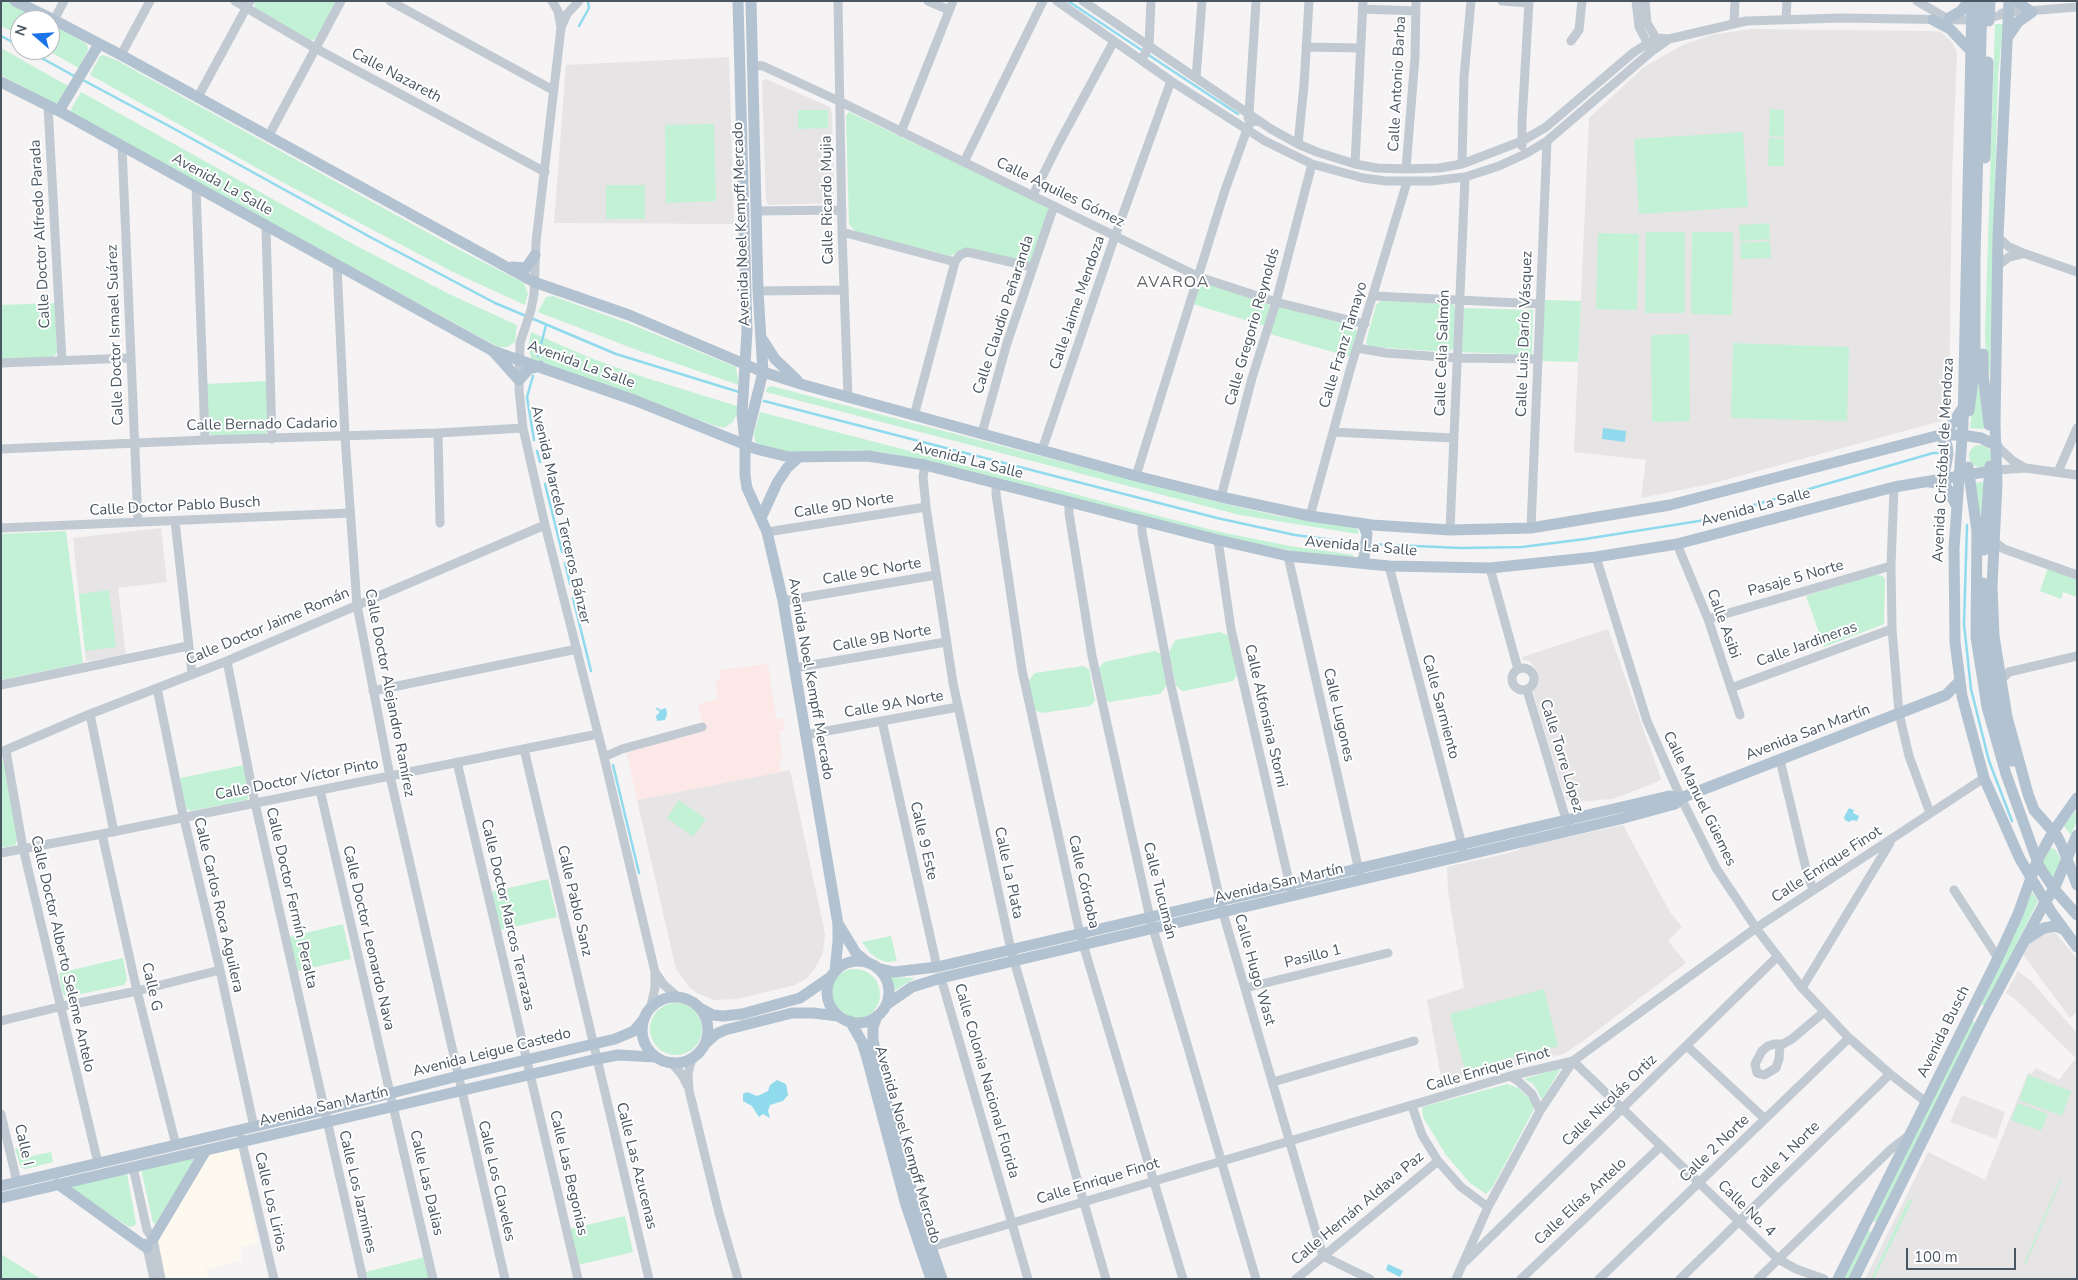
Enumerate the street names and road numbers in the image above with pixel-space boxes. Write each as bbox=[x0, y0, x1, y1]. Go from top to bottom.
street label: Calle Antonio Barba bbox=[1385, 16, 1411, 152]
street label: Calle Nazareth bbox=[348, 45, 444, 107]
street label: Avenida Noel Kempff Mercado bbox=[729, 121, 755, 327]
street label: Calle Ricardo Mujia bbox=[818, 135, 838, 265]
street label: Calle Doctor Alfredo Parada bbox=[27, 139, 55, 329]
street label: Avenida La Salle bbox=[168, 150, 276, 220]
street label: Calle Aquiles Gómez bbox=[993, 154, 1127, 232]
street label: Calle Claudio Peñaranda bbox=[970, 233, 1038, 397]
street label: Calle Jaime Mendoza bbox=[1047, 234, 1109, 372]
street label: Calle Doctor Ismael Suárez bbox=[104, 244, 128, 426]
street label: Calle Gregorio Reynolds bbox=[1222, 246, 1284, 408]
street label: Calle Luis Darío Vásquez bbox=[1513, 251, 1537, 417]
street label: Calle Franz Tamayo bbox=[1316, 279, 1372, 411]
street label: Calle Celia Salmón bbox=[1432, 289, 1454, 417]
street label: Avenida La Salle bbox=[525, 337, 637, 393]
street label: Avenida Cristóbal de Mendoza bbox=[1930, 357, 1958, 563]
street label: Avenida Marcelo Terceros Bánzer bbox=[526, 404, 594, 626]
street label: Calle Bernado Cadario bbox=[186, 415, 338, 435]
street label: Avenida La Salle bbox=[911, 439, 1025, 483]
street label: Avenida La Salle bbox=[1699, 485, 1813, 531]
street label: Calle 9D Norte bbox=[793, 489, 895, 523]
street label: Calle Doctor Pablo Busch bbox=[89, 494, 261, 520]
street label: Avenida La Salle bbox=[1304, 533, 1418, 561]
street label: Calle 9C Norte bbox=[821, 554, 923, 590]
street label: Pasaje 5 Norte bbox=[1746, 557, 1846, 601]
street label: Avenida Noel Kempff Mercado bbox=[783, 577, 837, 781]
street label: Calle Doctor Jaime Román bbox=[183, 584, 353, 670]
street label: Calle Doctor Alejandro Ramírez bbox=[360, 587, 418, 799]
street label: Calle Asibi bbox=[1702, 587, 1744, 661]
street label: Calle Jardineras bbox=[1754, 618, 1860, 672]
street label: Calle 9B Norte bbox=[831, 621, 933, 657]
street label: Calle Alfonsina Storni bbox=[1240, 643, 1290, 789]
street label: Calle Sarmiento bbox=[1417, 653, 1463, 761]
street label: Calle Lugones bbox=[1318, 666, 1358, 764]
street label: Calle 9A Norte bbox=[843, 687, 945, 723]
street label: Calle Torre López bbox=[1535, 697, 1587, 815]
street label: Avenida San Martín bbox=[1743, 701, 1873, 765]
street label: Calle Manuel Güemes bbox=[1659, 729, 1739, 869]
street label: Calle Doctor Víctor Pinto bbox=[214, 755, 380, 805]
street label: Calle 9 Este bbox=[905, 800, 941, 882]
street label: Calle Doctor Fermín Peralta bbox=[261, 806, 321, 990]
street label: Calle Carlos Roca Aguilera bbox=[189, 816, 247, 994]
street label: Calle Doctor Marcos Terrazas bbox=[476, 817, 538, 1013]
street label: Calle Enrique Finot bbox=[1769, 823, 1885, 907]
street label: Calle La Plata bbox=[989, 825, 1027, 921]
street label: Calle Córdoba bbox=[1064, 833, 1102, 931]
street label: Calle Doctor Alberto Seleme Antelo bbox=[26, 834, 98, 1074]
street label: Calle Tucumán bbox=[1138, 841, 1180, 941]
street label: Calle Doctor Leonardo Nava bbox=[338, 844, 398, 1032]
street label: Calle Pablo Sanz bbox=[552, 844, 596, 958]
street label: Avenida San Martín bbox=[1213, 860, 1345, 908]
street label: Calle Hugo Wast bbox=[1229, 912, 1279, 1028]
street label: Pasillo 1 bbox=[1283, 941, 1343, 973]
street label: Calle G bbox=[137, 961, 165, 1013]
street label: Calle Colonia Nacional Florida bbox=[950, 981, 1022, 1181]
street label: Avenida Busch bbox=[1914, 983, 1974, 1081]
street label: Avenida Leigue Castedo bbox=[411, 1025, 573, 1081]
street label: Avenida Noel Kempff Mercado bbox=[870, 1044, 944, 1246]
street label: Calle Enrique Finot bbox=[1424, 1044, 1552, 1096]
street label: Calle Nicolás Ortiz bbox=[1559, 1051, 1661, 1151]
street label: Avenida San Martín bbox=[258, 1083, 390, 1131]
street label: Calle Las Azucenas bbox=[611, 1101, 661, 1231]
street label: Calle Las Begonias bbox=[545, 1109, 591, 1237]
street label: Calle 2 Norte bbox=[1677, 1111, 1753, 1187]
street label: Calle 1 Norte bbox=[1748, 1118, 1824, 1194]
street label: Calle Los Claveles bbox=[473, 1119, 519, 1243]
street label: Calle I bbox=[9, 1122, 37, 1168]
street label: Calle Las Dalias bbox=[405, 1128, 447, 1238]
street label: Calle Los Jazmines bbox=[334, 1129, 380, 1255]
street label: Calle Hernán Aldava Paz bbox=[1288, 1148, 1428, 1270]
street label: Calle Los Lirios bbox=[250, 1150, 290, 1254]
street label: Calle Enrique Finot bbox=[1035, 1155, 1161, 1209]
street label: Calle Elías Antelo bbox=[1531, 1155, 1631, 1249]
street label: Calle No. 4 bbox=[1713, 1177, 1779, 1241]

